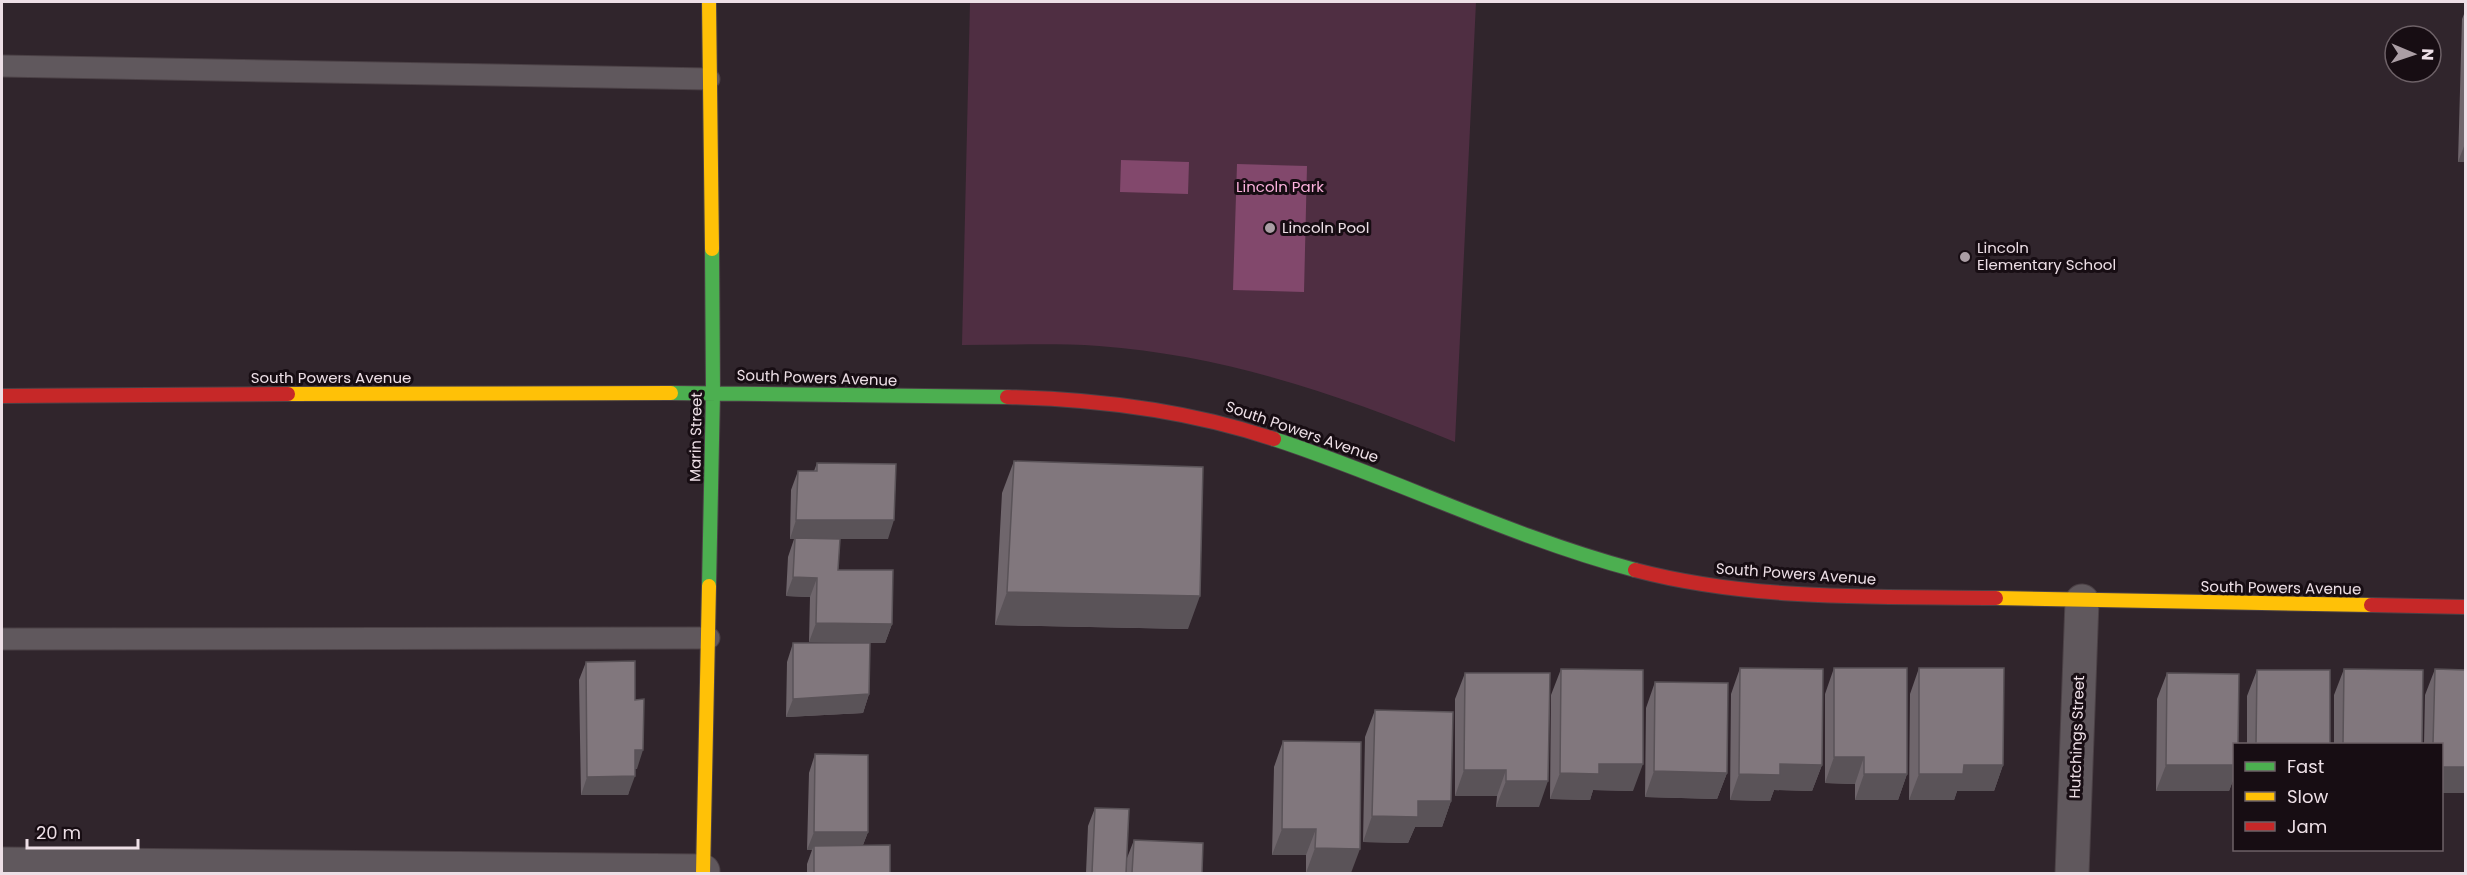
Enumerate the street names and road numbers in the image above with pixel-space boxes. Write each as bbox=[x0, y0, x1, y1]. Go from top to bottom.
street label: South Powers Avenue bbox=[736, 364, 898, 391]
street label: South Powers Avenue bbox=[251, 367, 411, 388]
street label: Marin Street bbox=[684, 392, 707, 482]
street label: South Powers Avenue bbox=[1223, 395, 1382, 468]
street label: South Powers Avenue bbox=[1715, 557, 1877, 590]
street label: South Powers Avenue bbox=[2200, 576, 2362, 599]
street label: Hutchings Street bbox=[2064, 675, 2089, 799]

